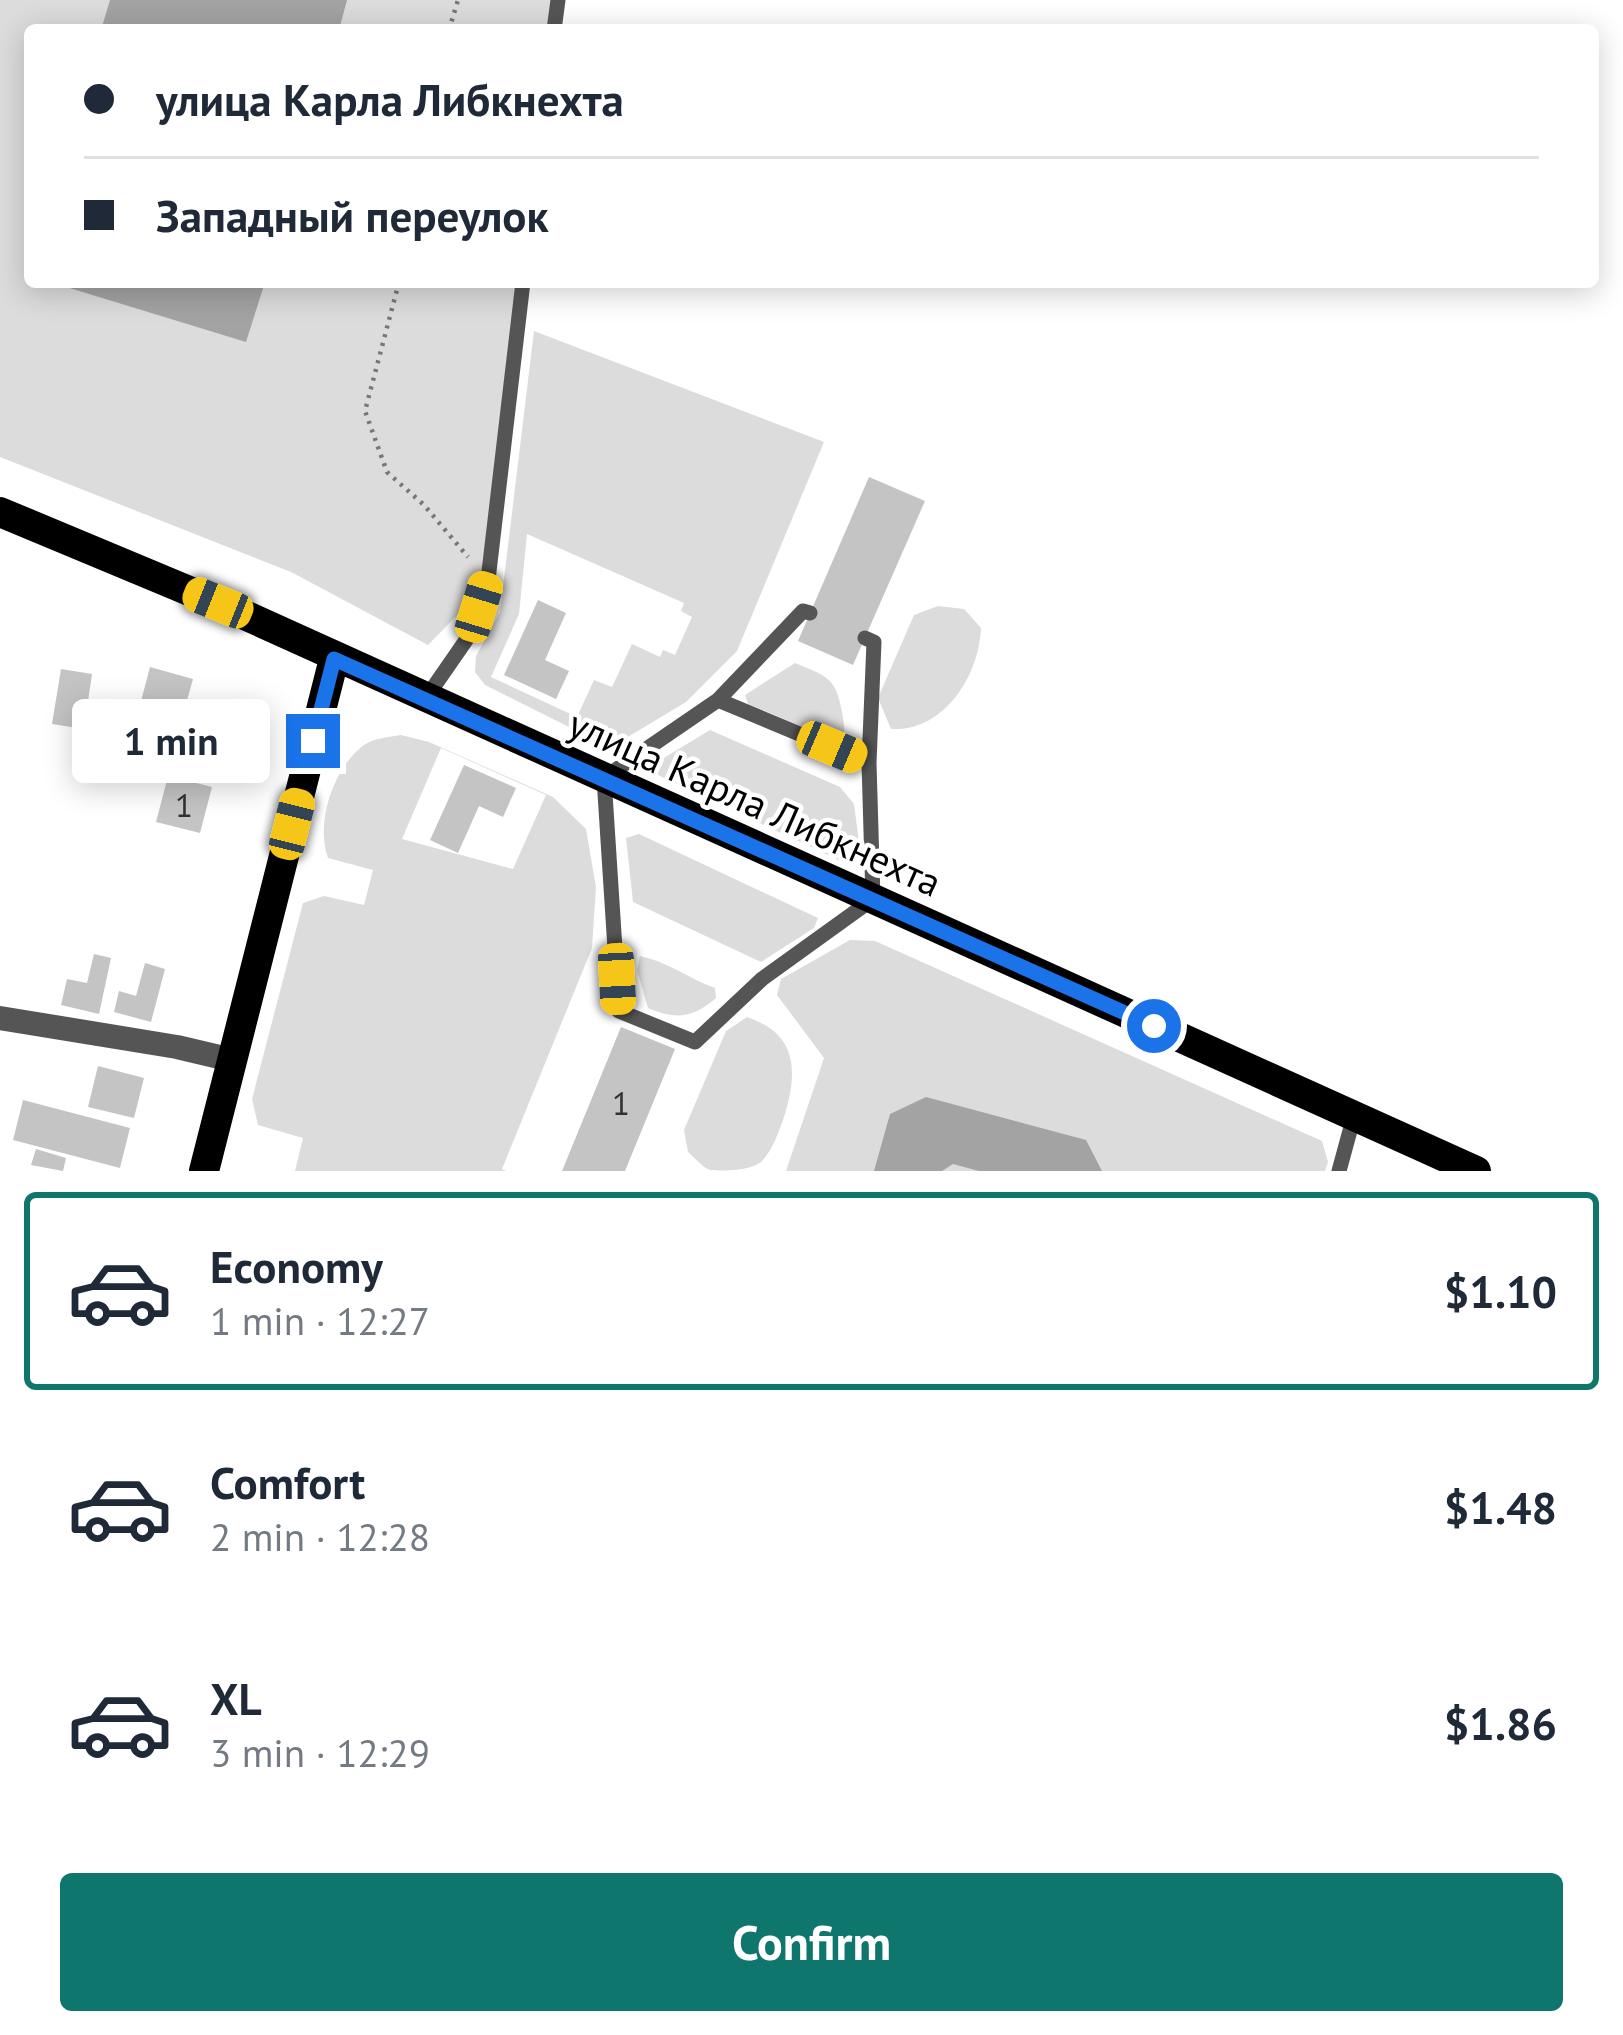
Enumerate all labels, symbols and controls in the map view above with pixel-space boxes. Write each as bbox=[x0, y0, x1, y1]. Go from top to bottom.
text: улица Карла Либкнехта bbox=[156, 70, 624, 128]
text: Западный переулок bbox=[156, 186, 549, 244]
car bbox=[451, 567, 507, 647]
car bbox=[178, 573, 258, 633]
street label: улица Карла Либкнехта bbox=[561, 697, 950, 908]
callout: 1 min bbox=[73, 699, 271, 783]
route end bbox=[286, 714, 340, 768]
text: 1 min bbox=[123, 715, 219, 766]
car bbox=[792, 716, 872, 778]
house number: 1 bbox=[175, 783, 193, 826]
car bbox=[266, 785, 318, 863]
car bbox=[597, 942, 637, 1016]
route start bbox=[1127, 999, 1181, 1053]
house number: 1 bbox=[612, 1081, 630, 1124]
icon: car bbox=[66, 1237, 174, 1345]
text: Economy bbox=[210, 1237, 383, 1295]
text: $1.10 bbox=[1444, 1262, 1557, 1320]
text: 1 min · 12:27 bbox=[210, 1295, 430, 1346]
icon: car bbox=[66, 1453, 174, 1561]
text: Comfort bbox=[210, 1453, 365, 1511]
text: $1.48 bbox=[1444, 1478, 1557, 1536]
text: 2 min · 12:28 bbox=[210, 1511, 430, 1562]
icon: car bbox=[66, 1669, 174, 1777]
text: XL bbox=[210, 1669, 262, 1727]
text: $1.86 bbox=[1444, 1694, 1557, 1752]
text: 3 min · 12:29 bbox=[210, 1727, 430, 1778]
button: Confirm bbox=[60, 1873, 1563, 2011]

